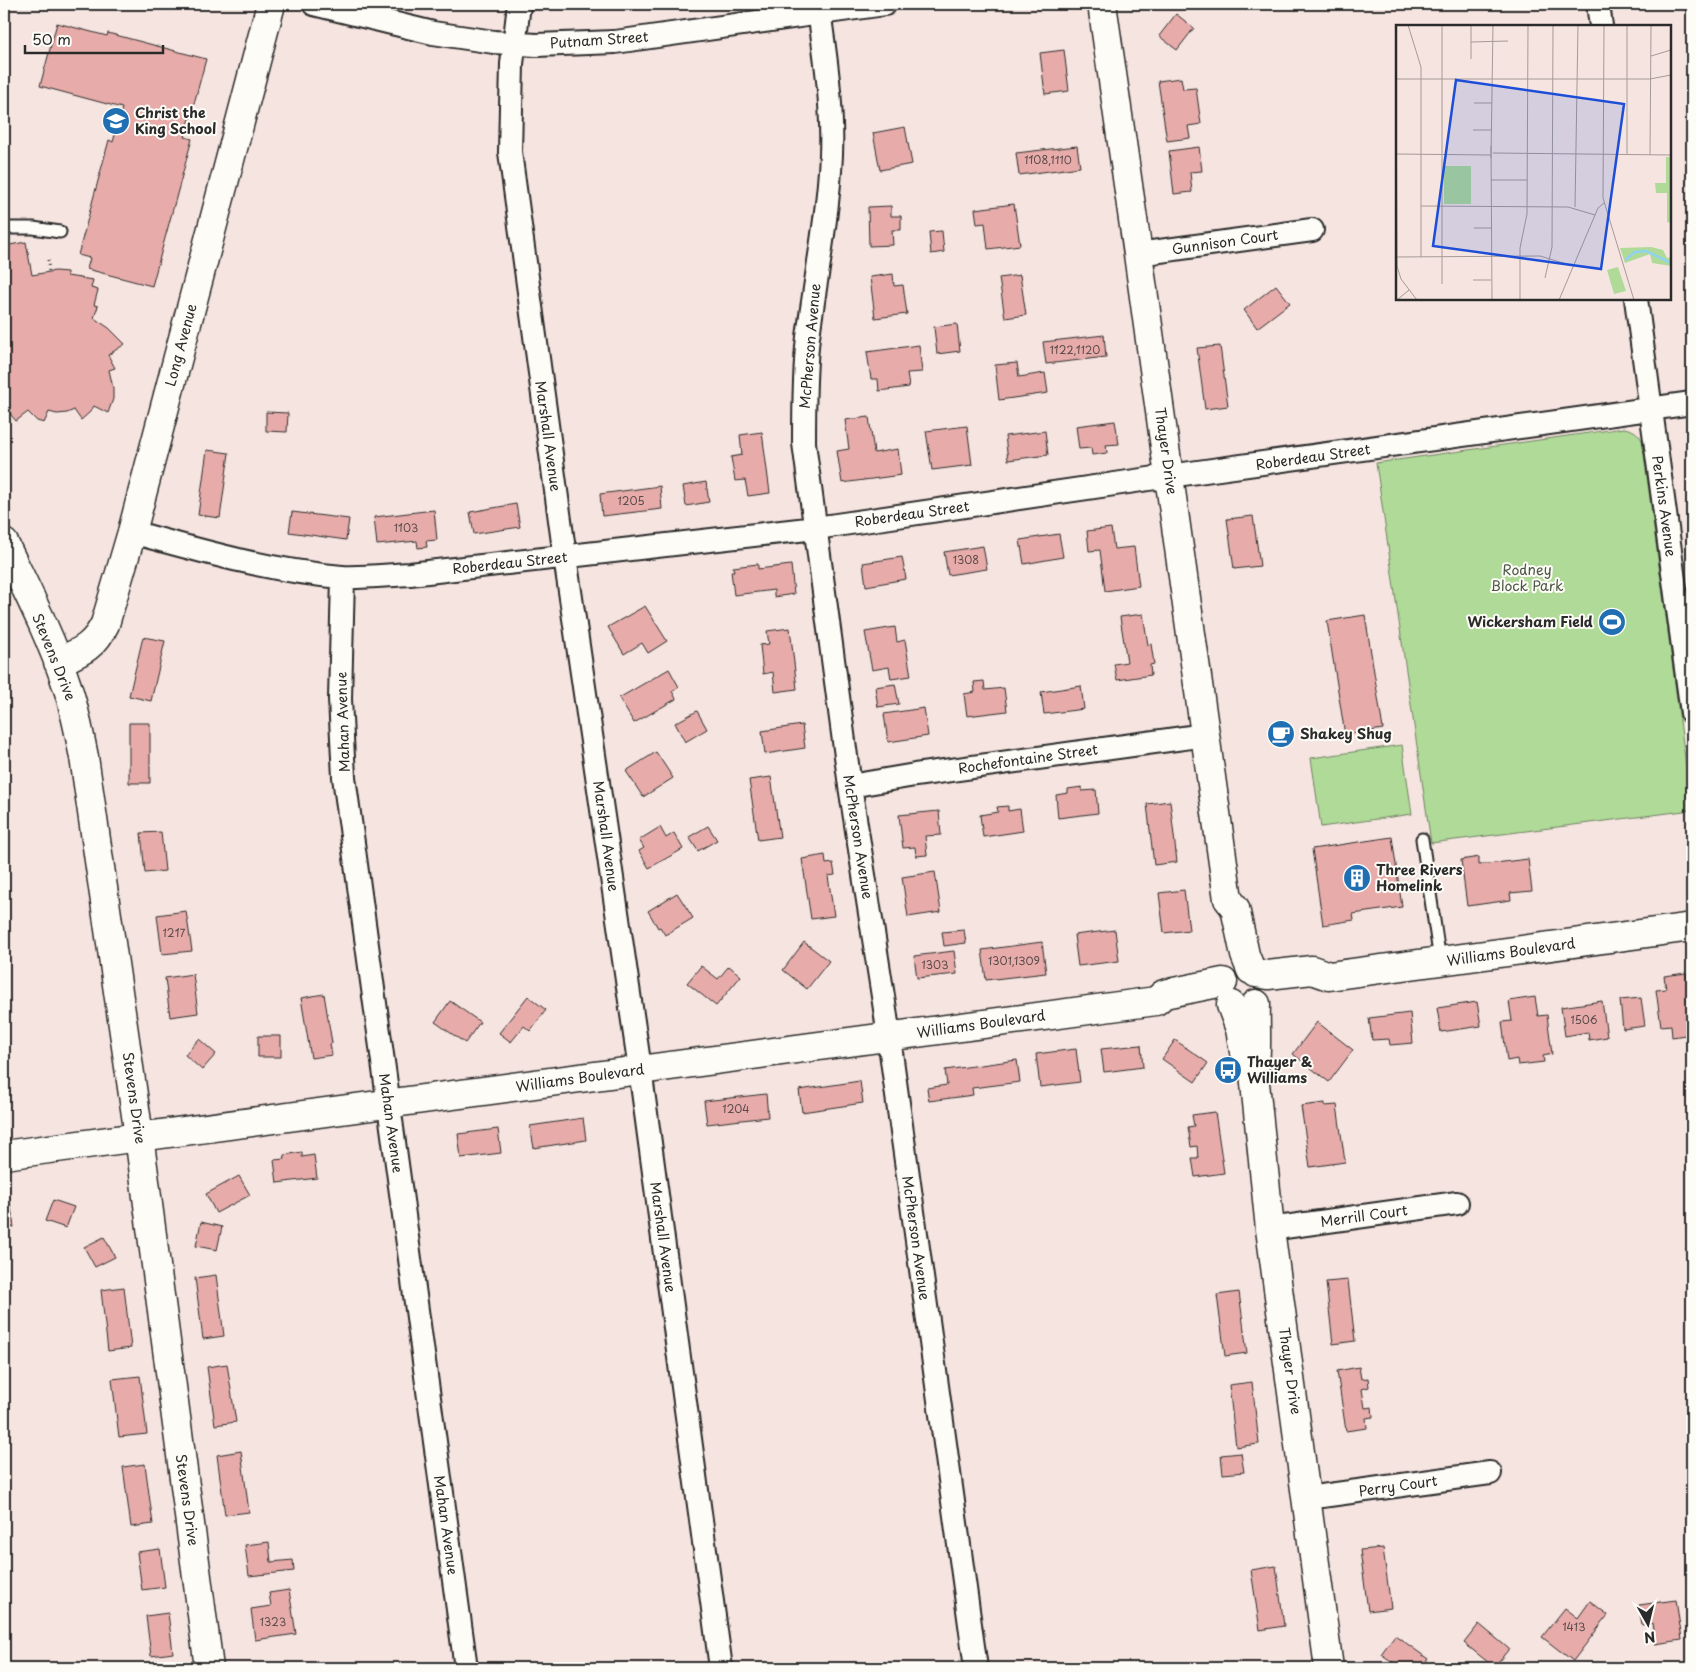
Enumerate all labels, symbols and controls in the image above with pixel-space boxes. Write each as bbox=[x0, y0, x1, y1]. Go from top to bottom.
scale bar bbox=[25, 22, 162, 54]
inset map bbox=[1396, 25, 1671, 300]
street label: Putnam Street bbox=[549, 26, 649, 53]
text: 50 m bbox=[32, 27, 71, 50]
place label: Christ the King School bbox=[135, 102, 216, 139]
school or university icon: Christ the King School bbox=[101, 106, 131, 136]
house number: 1108,1110 bbox=[1024, 151, 1072, 168]
street label: Gunnison Court bbox=[1170, 224, 1280, 259]
street label: McPherson Avenue bbox=[794, 282, 825, 409]
street label: Long Avenue bbox=[159, 301, 202, 389]
house number: 1122,1120 bbox=[1050, 341, 1100, 358]
street label: Marshall Avenue bbox=[530, 379, 567, 493]
street label: Thayer Drive bbox=[1150, 406, 1183, 496]
street label: Roberdeau Street bbox=[1254, 438, 1372, 475]
street label: Perkins Avenue bbox=[1647, 454, 1682, 558]
house number: 1205 bbox=[618, 492, 644, 509]
street label: Roberdeau Street bbox=[853, 495, 971, 532]
house number: 1103 bbox=[394, 519, 418, 536]
street label: Roberdeau Street bbox=[451, 546, 569, 579]
house number: 1308 bbox=[953, 551, 979, 568]
park label: Rodney Block Park bbox=[1491, 559, 1564, 596]
sports icon: Wickersham Field bbox=[1597, 607, 1627, 637]
street label: Stevens Drive bbox=[27, 610, 81, 703]
place label: Wickersham Field bbox=[1468, 611, 1593, 632]
street label: Mahan Avenue bbox=[330, 671, 355, 773]
cafe icon: Shakey Shug bbox=[1266, 719, 1296, 749]
place label: Shakey Shug bbox=[1300, 723, 1392, 744]
street label: Rochefontaine Street bbox=[957, 738, 1099, 779]
street label: McPherson Avenue bbox=[838, 773, 879, 901]
street label: Marshall Avenue bbox=[588, 779, 625, 893]
place label: Three Rivers Homelink bbox=[1376, 859, 1463, 896]
building icon: Three Rivers Homelink bbox=[1342, 863, 1372, 893]
house number: 1217 bbox=[163, 924, 186, 941]
street label: Williams Boulevard bbox=[1445, 932, 1577, 971]
house number: 1301,1309 bbox=[988, 952, 1040, 969]
house number: 1303 bbox=[922, 956, 948, 973]
street label: Williams Boulevard bbox=[915, 1004, 1047, 1043]
house number: 1506 bbox=[1571, 1011, 1598, 1028]
street label: Stevens Drive bbox=[118, 1051, 151, 1145]
place label: Thayer & Williams bbox=[1247, 1051, 1313, 1088]
bus stop icon: Thayer & Williams bbox=[1213, 1055, 1243, 1085]
street label: Williams Boulevard bbox=[514, 1058, 646, 1097]
street label: Mahan Avenue bbox=[374, 1072, 409, 1174]
house number: 1204 bbox=[722, 1100, 750, 1117]
street label: McPherson Avenue bbox=[897, 1174, 936, 1302]
street label: Marshall Avenue bbox=[645, 1180, 682, 1294]
street label: Merrill Court bbox=[1319, 1199, 1409, 1232]
street label: Thayer Drive bbox=[1274, 1326, 1307, 1416]
street label: Stevens Drive bbox=[171, 1453, 204, 1547]
street label: Perry Court bbox=[1357, 1470, 1439, 1501]
street label: Mahan Avenue bbox=[429, 1474, 464, 1576]
north arrow bbox=[1624, 1600, 1674, 1650]
house number: 1323 bbox=[260, 1613, 286, 1630]
house number: 1413 bbox=[1562, 1618, 1586, 1635]
text: N bbox=[1643, 1626, 1657, 1649]

